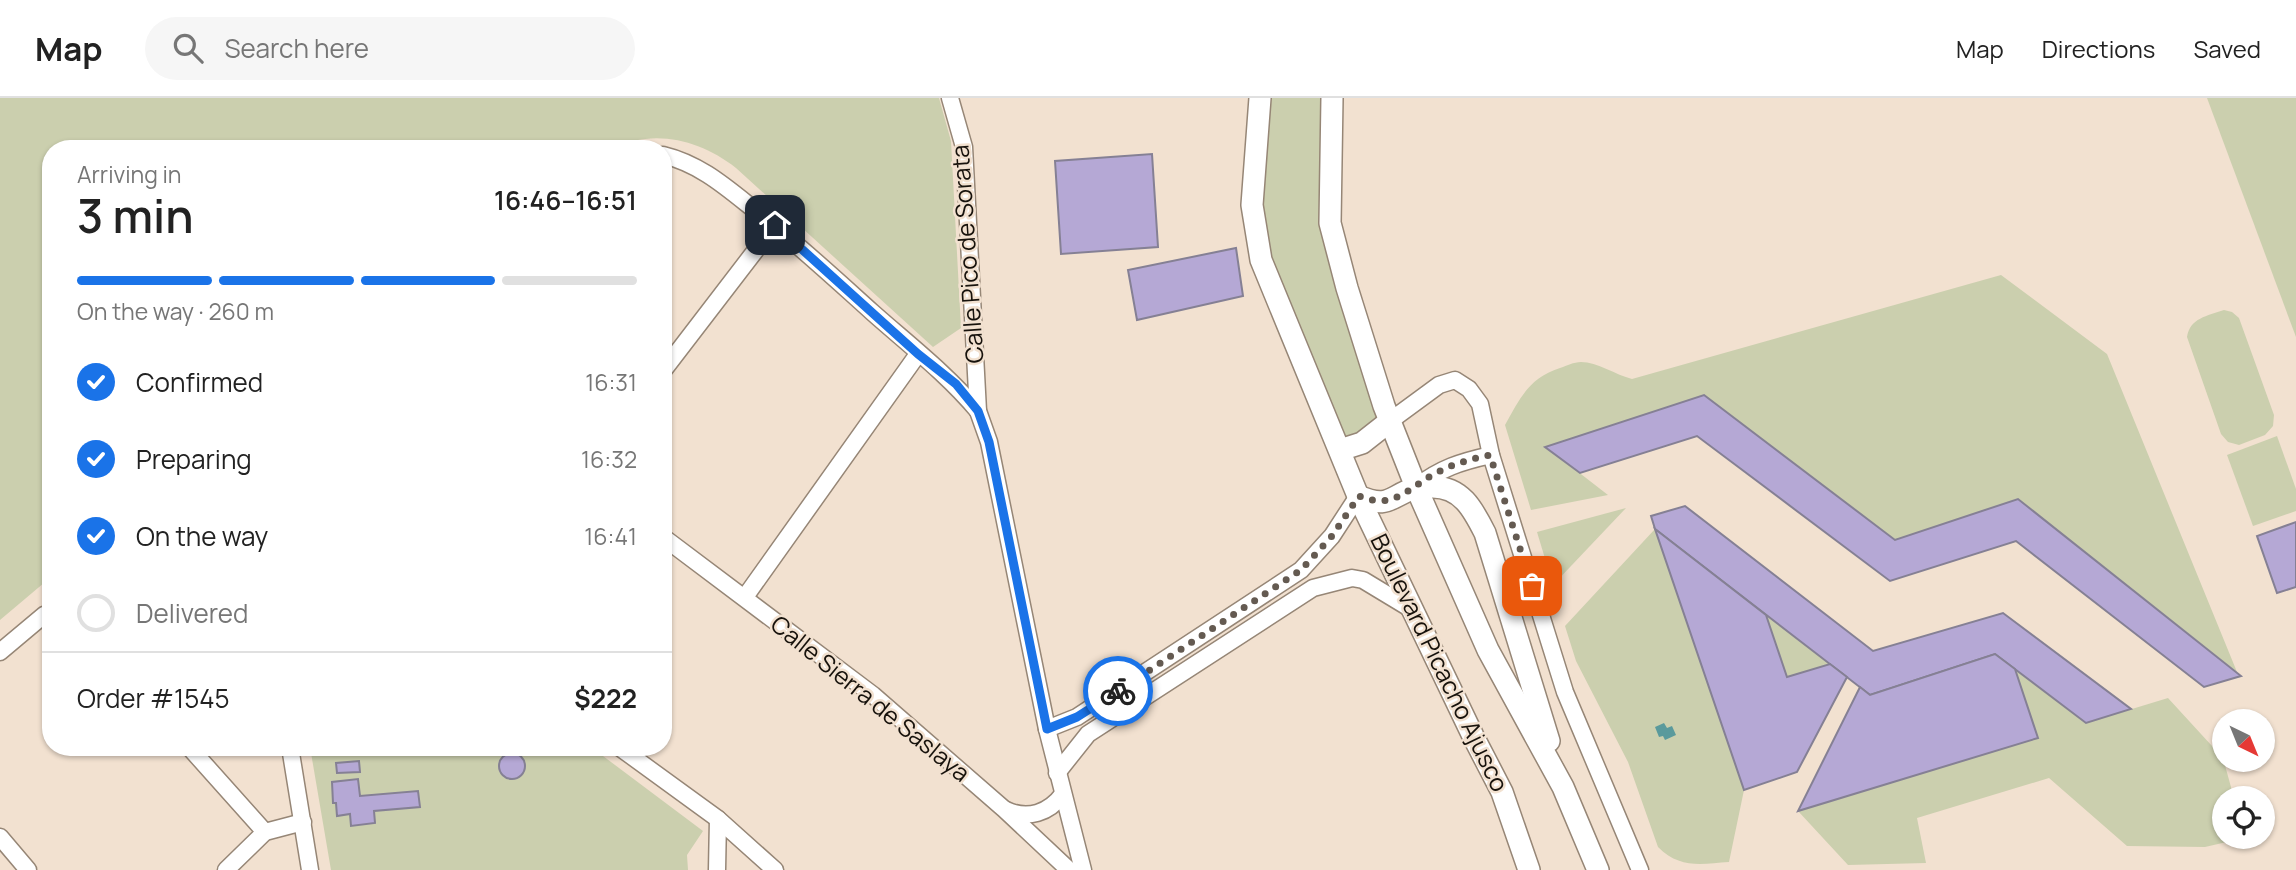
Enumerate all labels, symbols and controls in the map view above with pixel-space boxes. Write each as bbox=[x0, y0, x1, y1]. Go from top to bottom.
search box bbox=[145, 17, 635, 80]
text: Map bbox=[35, 26, 103, 71]
icon: search bbox=[169, 29, 207, 67]
text: Search here bbox=[225, 30, 369, 66]
text: Map bbox=[1956, 32, 2004, 65]
text: Directions bbox=[2042, 32, 2155, 65]
text: Saved bbox=[2193, 32, 2261, 65]
street label: Calle Pico de Sorata bbox=[942, 144, 991, 365]
text: Arriving in bbox=[77, 158, 182, 190]
text: 16:46–16:51 bbox=[494, 182, 637, 218]
text: 3 min bbox=[77, 184, 194, 247]
pin bbox=[745, 195, 805, 255]
icon: home bbox=[756, 206, 794, 244]
text: On the way · 260 m bbox=[77, 295, 274, 327]
icon: check bbox=[77, 363, 115, 401]
text: Confirmed bbox=[136, 364, 263, 400]
text: 16:31 bbox=[585, 366, 637, 398]
icon: check bbox=[77, 440, 115, 478]
text: Preparing bbox=[136, 441, 252, 477]
text: 16:32 bbox=[581, 443, 637, 475]
icon: check bbox=[77, 517, 115, 555]
text: On the way bbox=[136, 518, 268, 554]
text: 16:41 bbox=[584, 520, 637, 552]
street label: Boulevard Picacho Ajusco bbox=[1364, 528, 1517, 797]
pin bbox=[1502, 556, 1562, 616]
icon: bag bbox=[1513, 567, 1551, 605]
text: Delivered bbox=[136, 595, 248, 631]
street label: Calle Sierra de Saslaya bbox=[764, 607, 977, 789]
courier bbox=[1083, 656, 1153, 726]
icon: bike bbox=[1099, 672, 1137, 710]
text: Order #1545 bbox=[77, 680, 230, 716]
text: $222 bbox=[574, 680, 637, 716]
north arrow bbox=[2212, 709, 2275, 772]
map controls bbox=[2212, 709, 2275, 849]
button: locate bbox=[2212, 786, 2275, 849]

